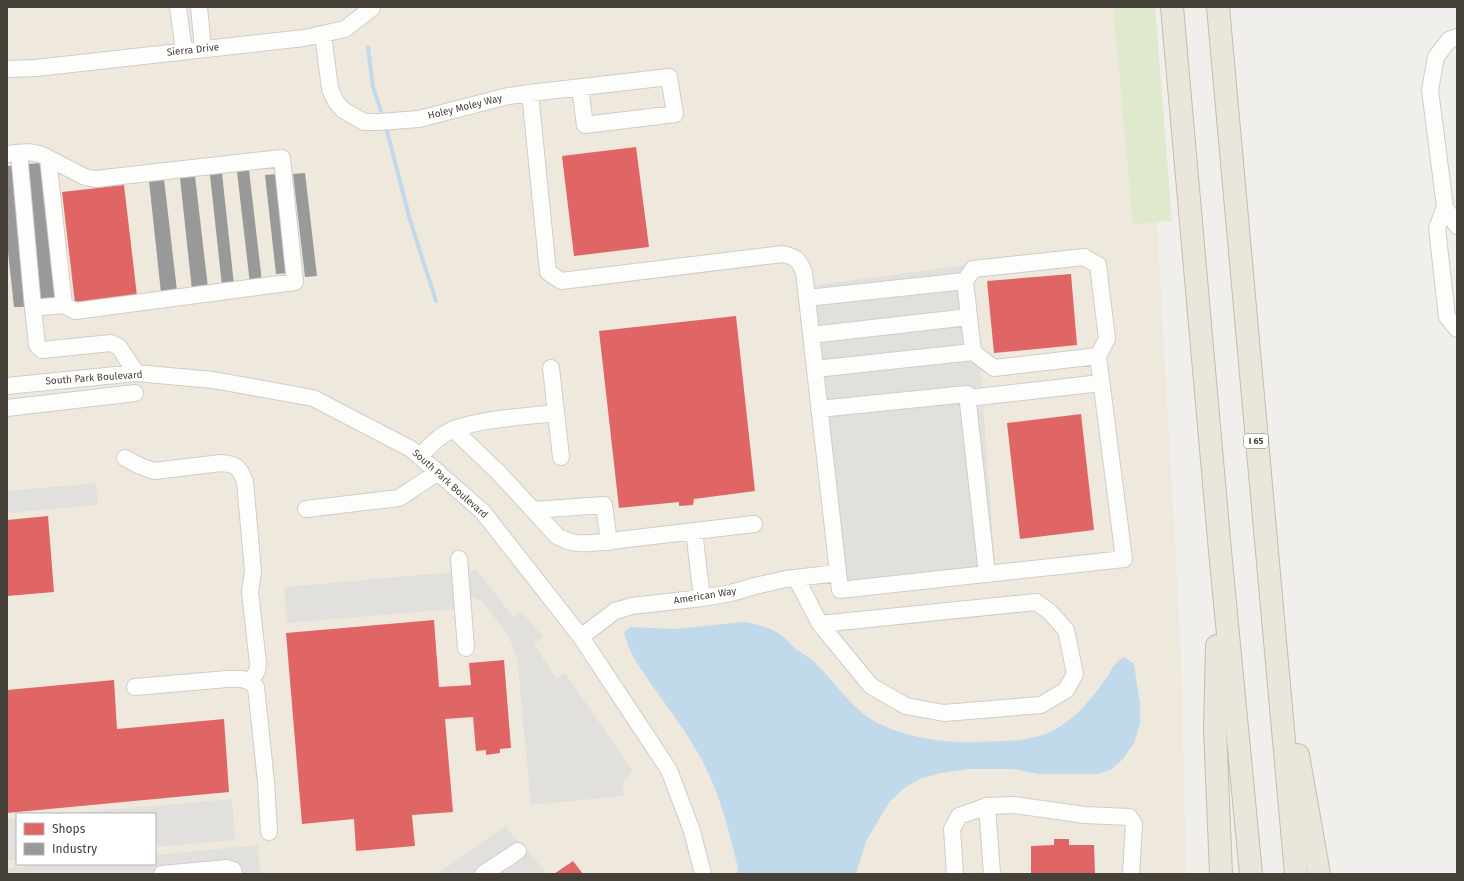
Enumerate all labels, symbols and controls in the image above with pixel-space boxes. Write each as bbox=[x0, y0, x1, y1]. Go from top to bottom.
street label: Sierra Drive bbox=[166, 41, 220, 59]
street label: Holey Moley Way bbox=[427, 92, 503, 122]
street label: South Park Boulevard bbox=[45, 369, 143, 387]
road number: I 65 bbox=[1244, 434, 1268, 448]
street label: South Park Boulevard bbox=[410, 447, 490, 521]
street label: American Way bbox=[673, 585, 737, 607]
legend bbox=[16, 813, 156, 865]
text: Shops bbox=[52, 822, 86, 836]
text: Industry bbox=[52, 842, 97, 856]

